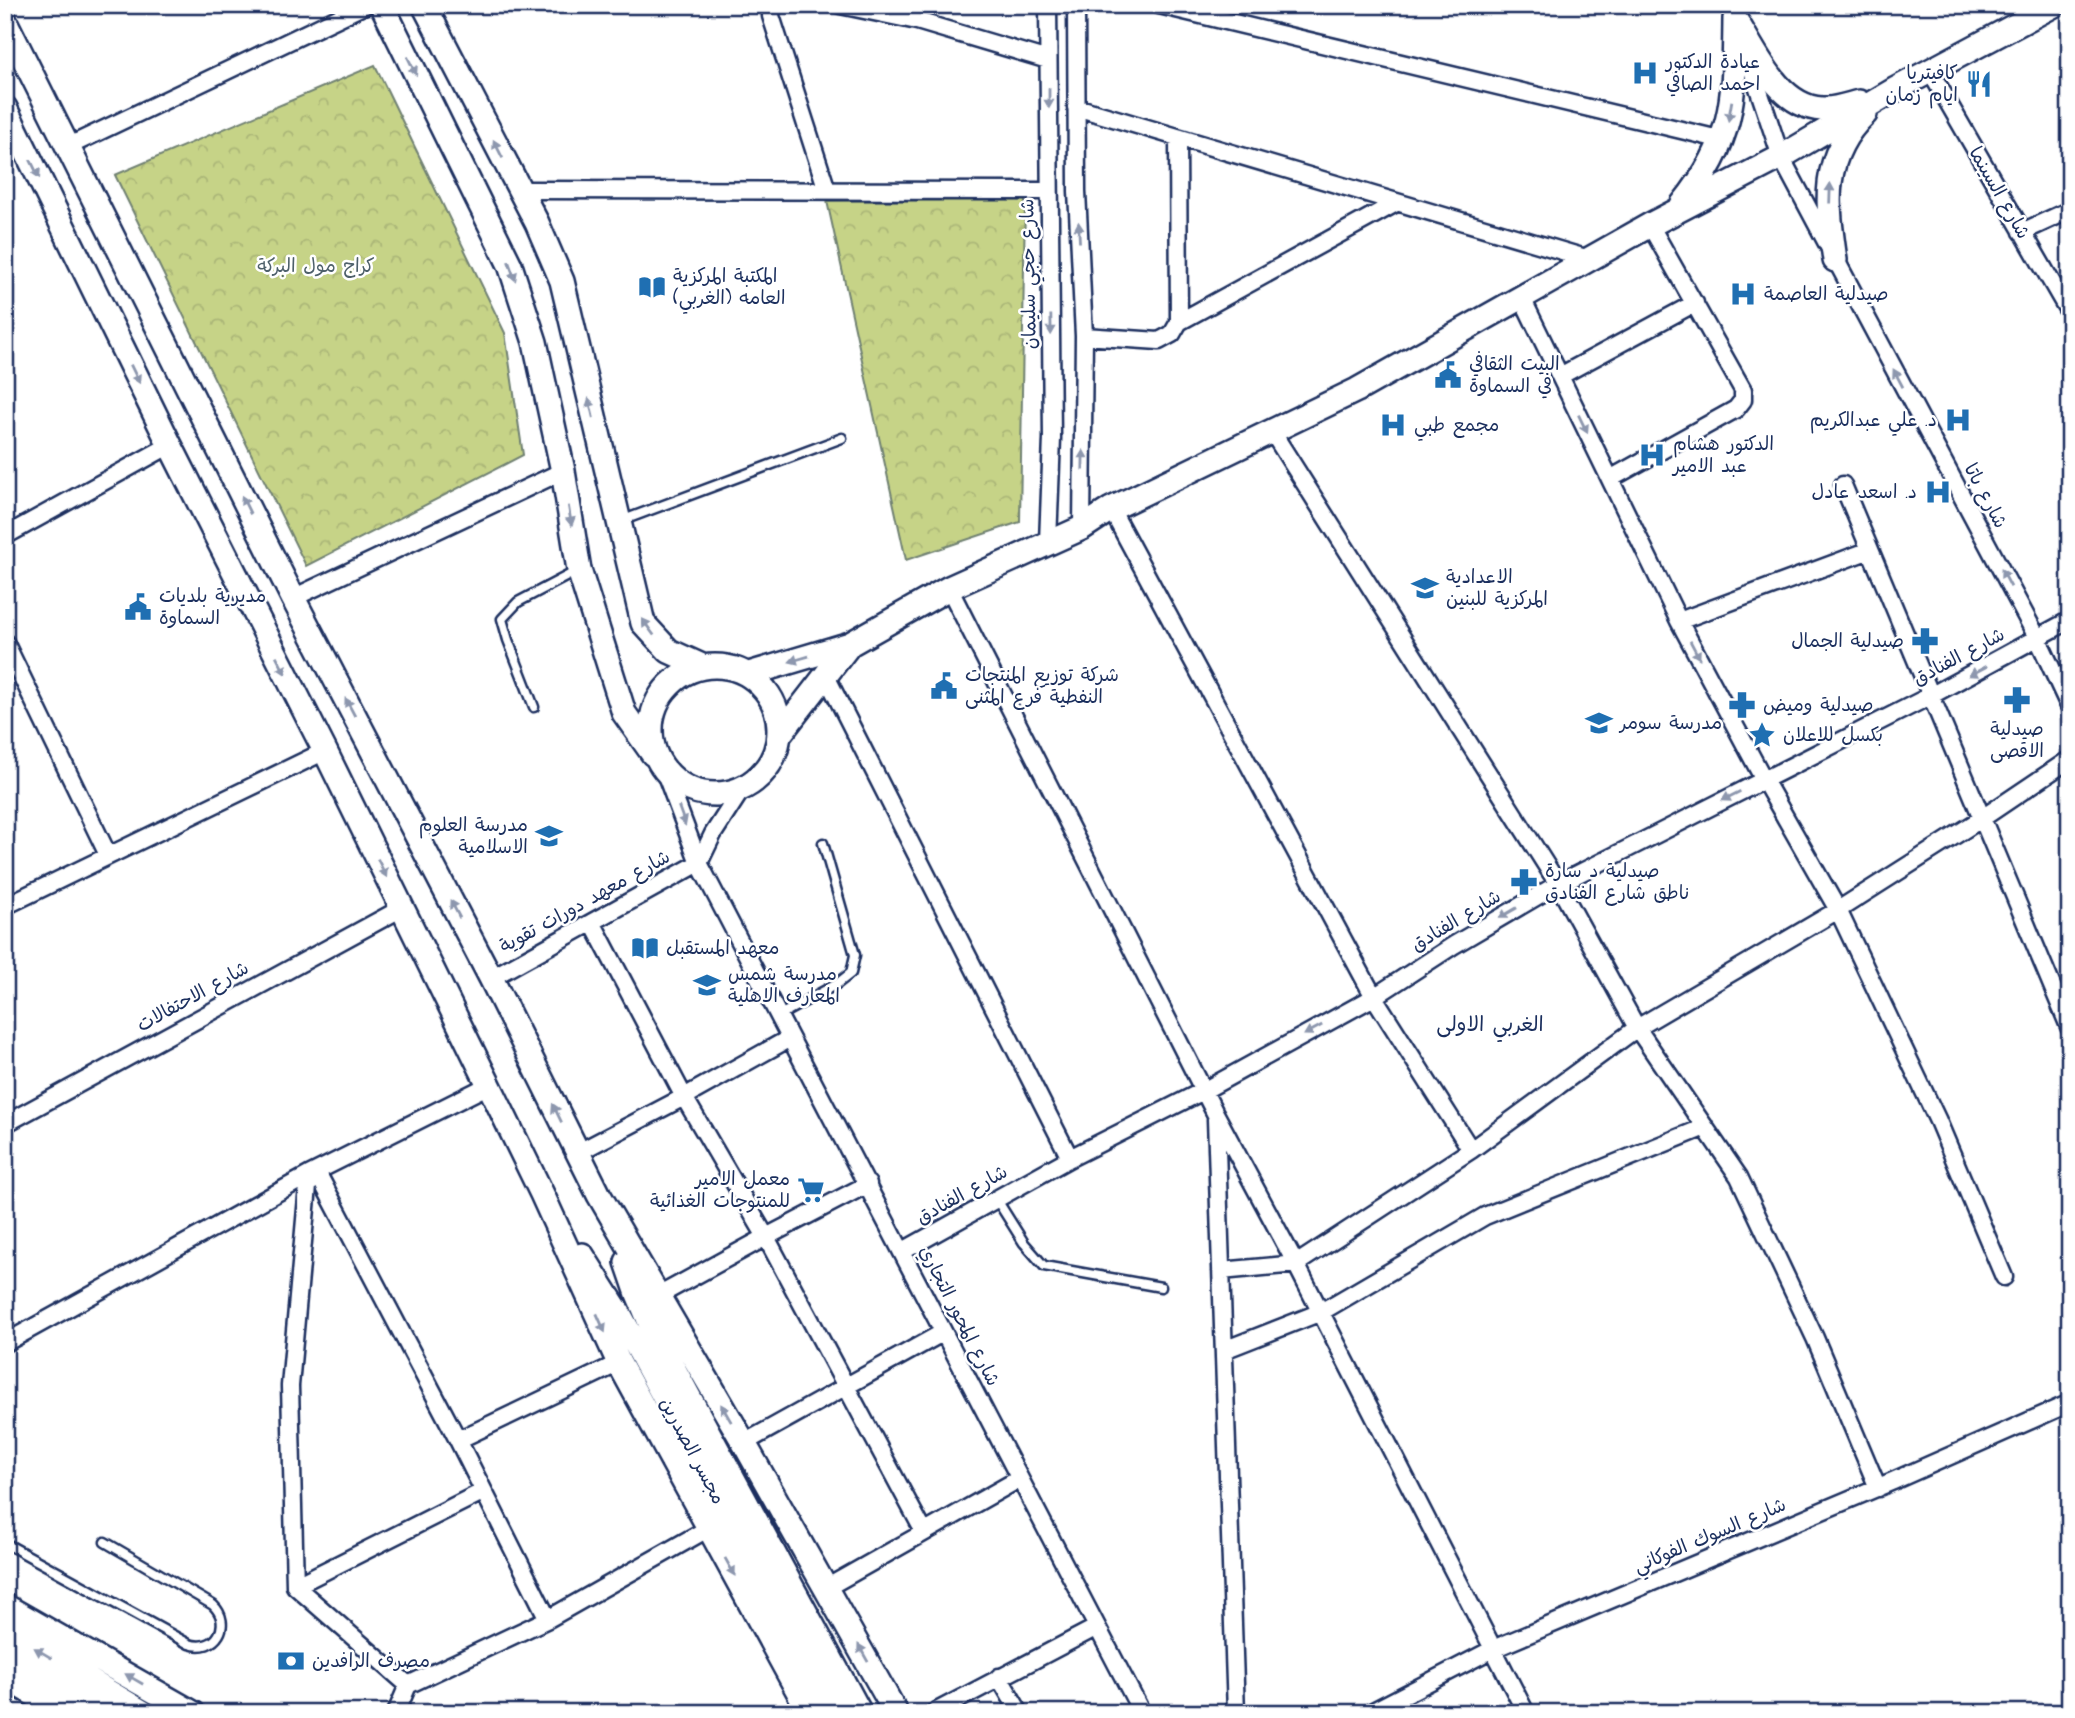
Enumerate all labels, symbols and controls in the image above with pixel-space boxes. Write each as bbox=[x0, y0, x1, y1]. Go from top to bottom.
place label: عيادة الدكتور احمد الصافي bbox=[1664, 49, 1760, 98]
one-way arrow bbox=[407, 56, 418, 76]
hospital icon: عيادة الدكتور احمد الصافي bbox=[1630, 58, 1660, 88]
place label: كافيتريا ايام زمان bbox=[1886, 60, 1958, 109]
restaurant icon: كافيتريا ايام زمان bbox=[1964, 69, 1994, 99]
one-way arrow bbox=[1043, 87, 1054, 109]
one-way arrow bbox=[1724, 100, 1735, 122]
one-way arrow bbox=[493, 139, 504, 159]
street label: شارع السينما bbox=[1962, 142, 2036, 244]
one-way arrow bbox=[30, 159, 41, 179]
one-way arrow bbox=[1825, 181, 1836, 203]
street label: شارع حجي سليمان bbox=[1014, 198, 1046, 350]
one-way arrow bbox=[1073, 221, 1084, 243]
park label: كراج مول البركة bbox=[257, 253, 375, 280]
one-way arrow bbox=[507, 261, 518, 282]
place label: المكتبة المركزية العامه (الغربي) bbox=[673, 263, 786, 314]
library icon: المكتبة المركزية العامه (الغربي) bbox=[637, 272, 667, 302]
hospital icon: صيدلية العاصمة bbox=[1728, 279, 1758, 309]
place label: صيدلية العاصمة bbox=[1764, 281, 1888, 308]
one-way arrow bbox=[1045, 315, 1056, 337]
place label: البيت الثقافي في السماوة bbox=[1469, 351, 1560, 400]
public building icon: البيت الثقافي في السماوة bbox=[1433, 360, 1463, 390]
one-way arrow bbox=[130, 364, 141, 384]
one-way arrow bbox=[1892, 368, 1904, 388]
one-way arrow bbox=[586, 396, 597, 418]
hospital icon: د. علي عبدالكريم bbox=[1943, 405, 1973, 435]
place label: د. علي عبدالكريم bbox=[1810, 407, 1937, 436]
hospital icon: مجمع طبي bbox=[1378, 410, 1408, 440]
place label: مجمع طبي bbox=[1414, 412, 1499, 441]
one-way arrow bbox=[1577, 414, 1589, 434]
place label: الدكتور هشام عبد الامير bbox=[1671, 431, 1774, 480]
hospital icon: الدكتور هشام عبد الامير bbox=[1637, 440, 1667, 470]
one-way arrow bbox=[1077, 448, 1088, 470]
street label: شارع باتا bbox=[1957, 459, 2013, 533]
hospital icon: د. اسعد عادل bbox=[1923, 477, 1953, 507]
place label: د. اسعد عادل bbox=[1812, 479, 1917, 506]
one-way arrow bbox=[241, 495, 252, 515]
one-way arrow bbox=[565, 505, 576, 527]
place label: الاعدادية المركزية للبنين bbox=[1446, 564, 1548, 613]
one-way arrow bbox=[2000, 568, 2012, 588]
school or university icon: الاعدادية المركزية للبنين bbox=[1410, 573, 1440, 603]
place label: مديرية بلديات السماوة bbox=[159, 583, 266, 632]
public building icon: مديرية بلديات السماوة bbox=[123, 592, 153, 622]
one-way arrow bbox=[641, 617, 655, 636]
street label: شارع الفنادق bbox=[1908, 621, 2010, 693]
pharmacy icon: صيدلية الجمال bbox=[1910, 626, 1940, 656]
place label: صيدلية الجمال bbox=[1791, 628, 1904, 655]
one-way arrow bbox=[1689, 640, 1700, 660]
one-way arrow bbox=[276, 655, 287, 675]
one-way arrow bbox=[789, 655, 810, 665]
place label: شركة توزيع المنتجات النفطية فرع المثنى bbox=[965, 662, 1119, 711]
one-way arrow bbox=[1968, 665, 1988, 677]
public building icon: شركة توزيع المنتجات النفطية فرع المثنى bbox=[929, 671, 959, 701]
pharmacy icon: صيدلية الاقصى bbox=[2002, 685, 2032, 715]
pharmacy icon: صيدلية وميض bbox=[1727, 690, 1757, 720]
place label: صيدلية وميض bbox=[1763, 692, 1874, 719]
one-way arrow bbox=[344, 697, 356, 717]
school or university icon: مدرسة سومر bbox=[1584, 708, 1614, 738]
place label: مدرسة سومر bbox=[1618, 710, 1722, 737]
place label: صيدلية الاقصى bbox=[1990, 716, 2044, 765]
place icon: بكسل للاعلان bbox=[1747, 720, 1777, 750]
place label: بكسل للاعلان bbox=[1783, 722, 1883, 749]
one-way arrow bbox=[1721, 790, 1741, 802]
one-way arrow bbox=[676, 806, 687, 827]
place label: مدرسة العلوم الاسلامية bbox=[419, 812, 528, 861]
school or university icon: مدرسة العلوم الاسلامية bbox=[534, 821, 564, 851]
street label: شارع معهد دورات تقوية bbox=[495, 844, 675, 960]
one-way arrow bbox=[377, 858, 388, 878]
place label: صيدلية د سارة ناطق شارع الفنادق bbox=[1545, 858, 1689, 907]
pharmacy icon: صيدلية د سارة ناطق شارع الفنادق bbox=[1509, 867, 1539, 897]
street label: شارع الفنادق bbox=[1406, 883, 1506, 959]
one-way arrow bbox=[449, 899, 461, 919]
one-way arrow bbox=[1499, 907, 1518, 919]
library icon: معهد المستقبل bbox=[630, 933, 660, 963]
place label: معهد المستقبل bbox=[666, 935, 779, 962]
street label: شارع الاحتفالات bbox=[132, 955, 254, 1039]
place label: مدرسة شمس المعارف الاهلية bbox=[728, 961, 840, 1010]
school or university icon: مدرسة شمس المعارف الاهلية bbox=[692, 970, 722, 1000]
district label: الغربي الاولى bbox=[1436, 1010, 1544, 1043]
one-way arrow bbox=[1303, 1024, 1323, 1036]
one-way arrow bbox=[551, 1103, 562, 1123]
street label: شارع الفنادق bbox=[911, 1159, 1013, 1231]
place label: معمل الامير للمنتوجات الغذائية bbox=[650, 1166, 790, 1215]
supermarket icon: معمل الامير للمنتوجات الغذائية bbox=[796, 1175, 826, 1205]
street label: شارع المحور التجاري bbox=[912, 1241, 1006, 1391]
one-way arrow bbox=[595, 1313, 607, 1333]
street label: مجسر الصدرين bbox=[653, 1393, 731, 1509]
one-way arrow bbox=[720, 1403, 732, 1422]
street label: شارع السوك الفوكاني bbox=[1629, 1492, 1791, 1582]
one-way arrow bbox=[724, 1557, 736, 1577]
one-way arrow bbox=[857, 1643, 869, 1663]
one-way arrow bbox=[33, 1646, 52, 1659]
bank icon: مصرف الرافدين bbox=[276, 1646, 306, 1676]
place label: مصرف الرافدين bbox=[312, 1648, 430, 1675]
one-way arrow bbox=[124, 1673, 143, 1685]

